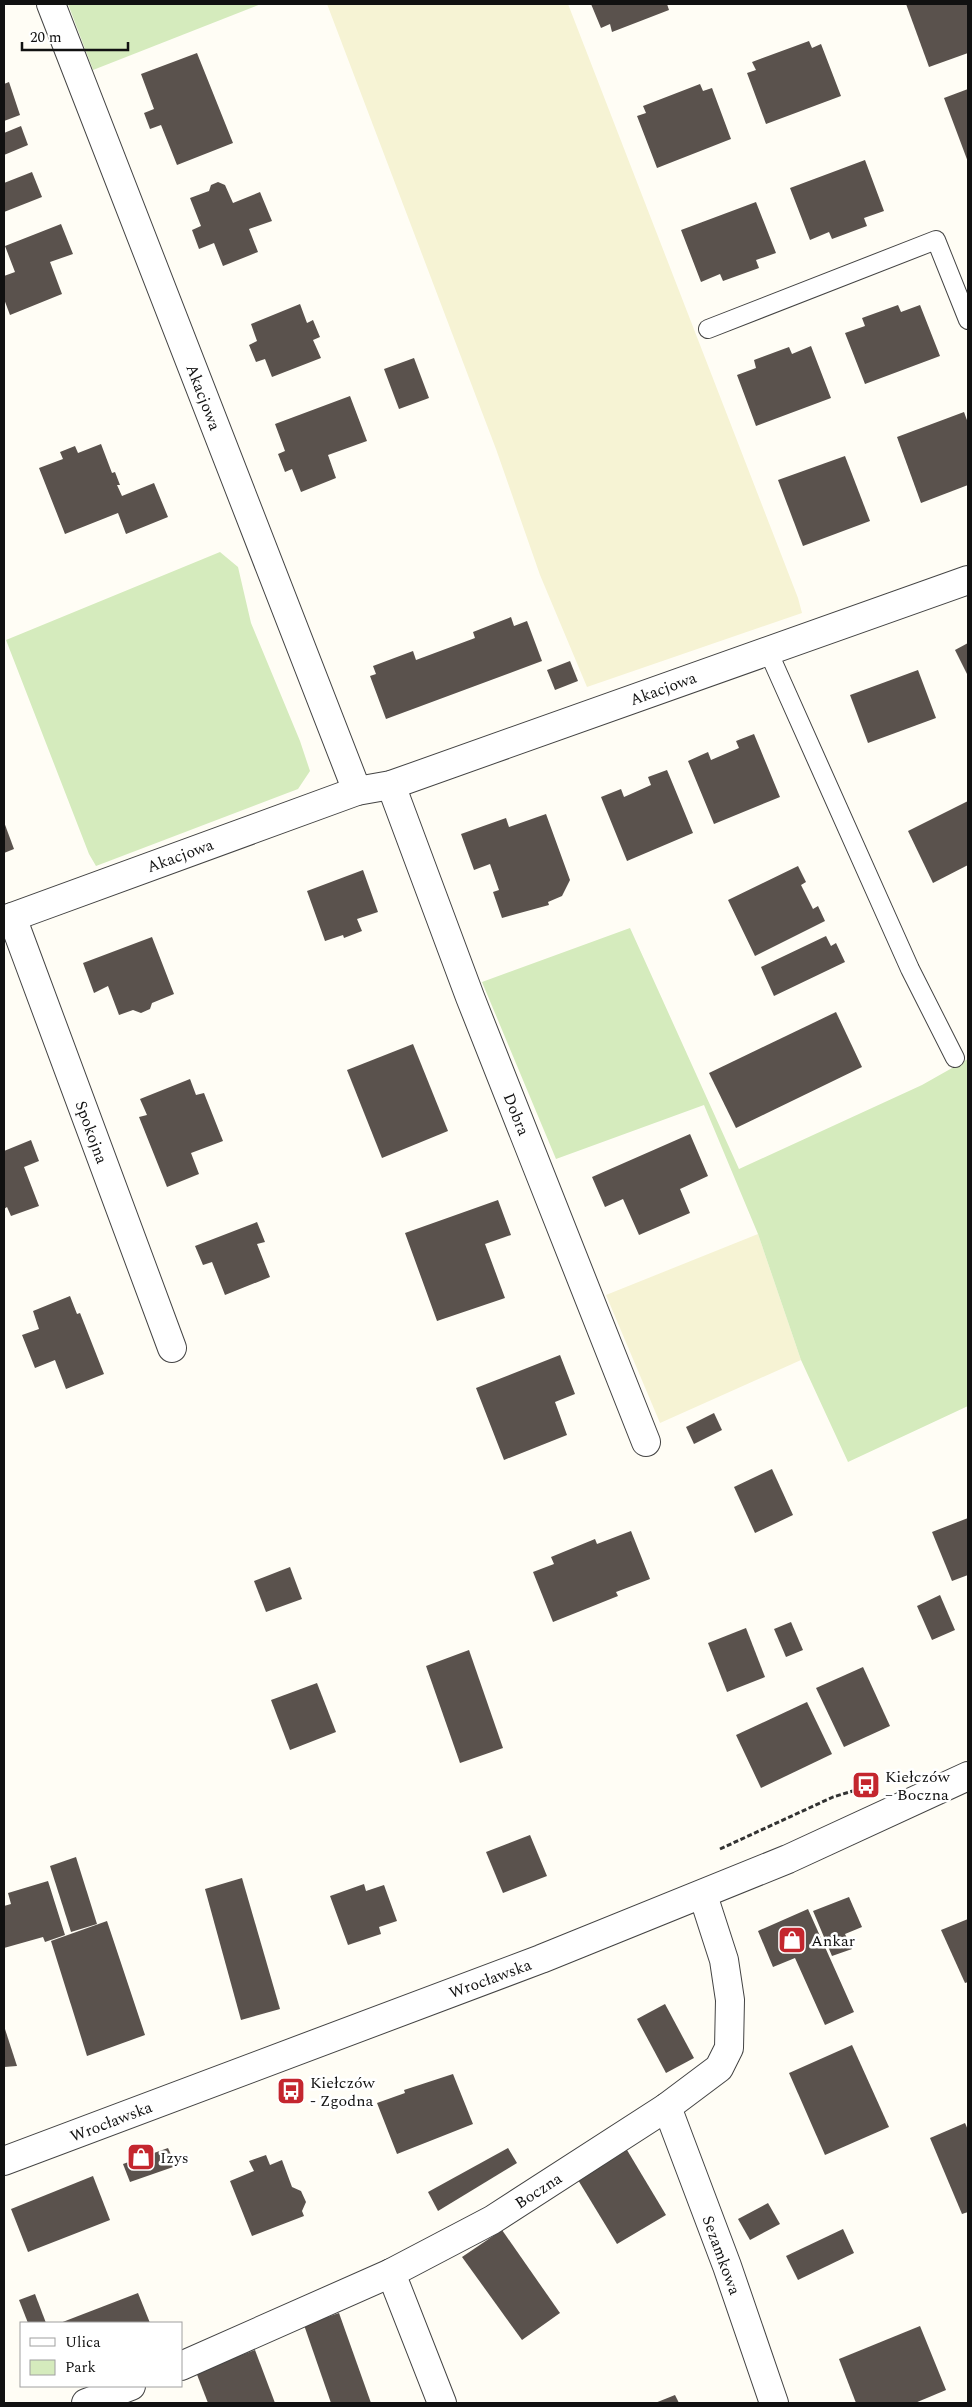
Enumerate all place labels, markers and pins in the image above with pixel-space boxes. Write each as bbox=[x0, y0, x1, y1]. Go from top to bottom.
place label: Kiełczów – Boczna bbox=[885, 1765, 951, 1807]
bus stop icon: Kiełczów – Boczna bbox=[851, 1770, 881, 1800]
shop icon: Ankar bbox=[777, 1925, 807, 1955]
place label: Ankar bbox=[811, 1929, 855, 1953]
place label: Kiełczów - Zgodna bbox=[310, 2071, 376, 2113]
bus stop icon: Kiełczów - Zgodna bbox=[276, 2076, 306, 2106]
shop icon: Izys bbox=[126, 2142, 156, 2172]
place label: Izys bbox=[160, 2146, 189, 2170]

